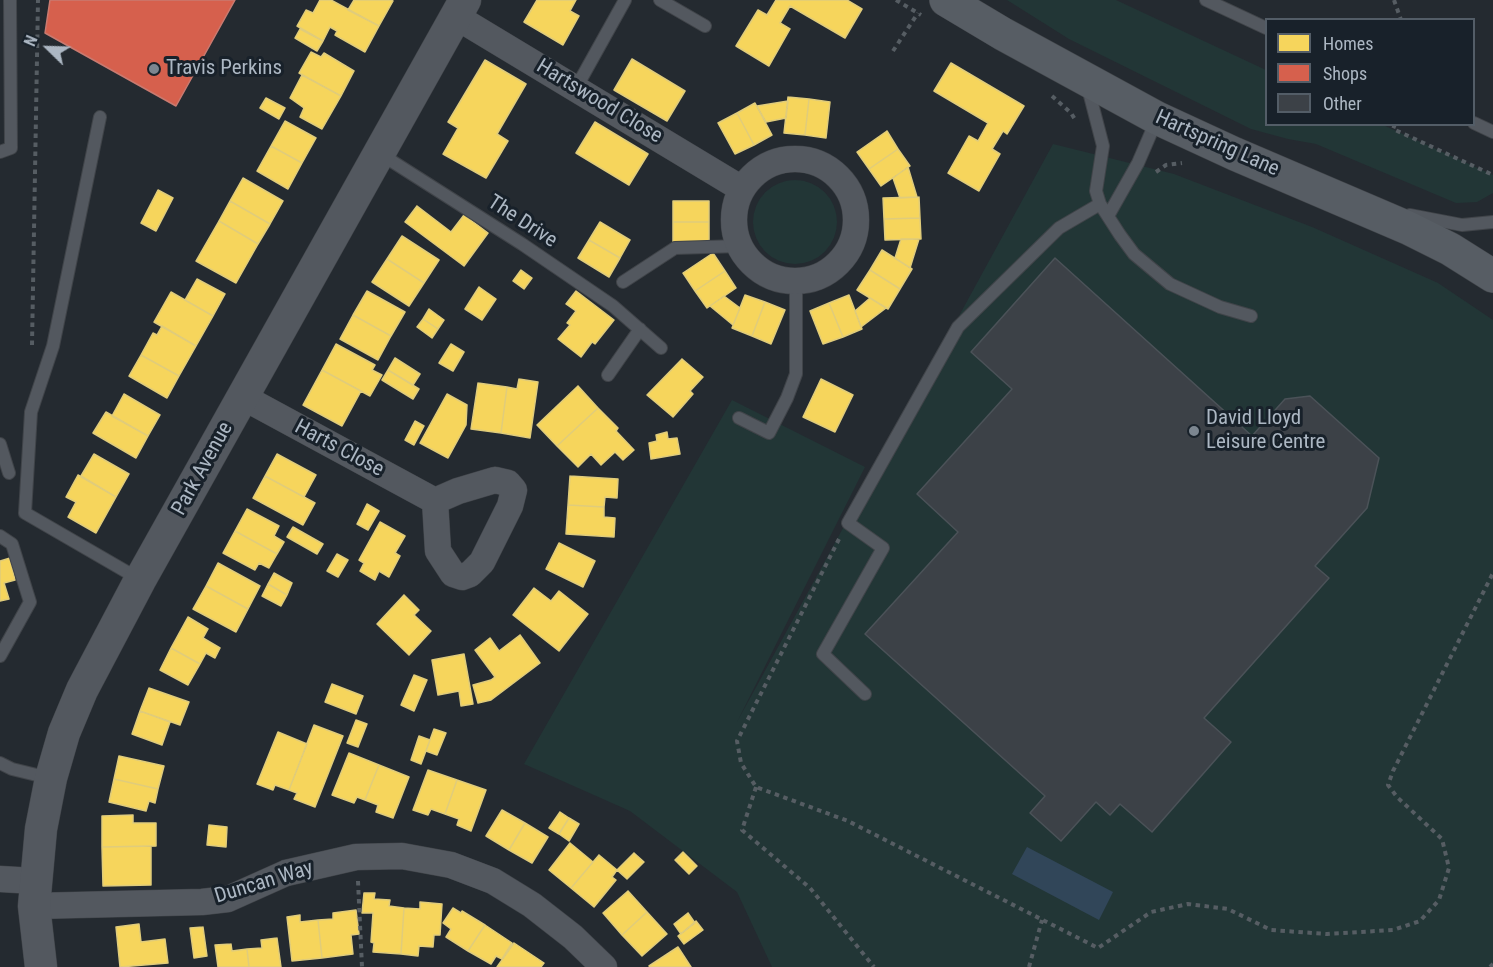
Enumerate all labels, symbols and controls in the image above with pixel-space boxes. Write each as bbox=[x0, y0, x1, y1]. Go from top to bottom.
north arrow bbox=[18, 18, 78, 78]
legend bbox=[1265, 18, 1475, 126]
text: N bbox=[20, 33, 42, 49]
text: Homes bbox=[1323, 33, 1373, 54]
street label: Hartswood Close bbox=[531, 55, 667, 149]
place label: Travis Perkins bbox=[166, 56, 282, 82]
marker: Travis Perkins bbox=[147, 62, 161, 76]
text: Shops bbox=[1323, 63, 1367, 84]
text: Other bbox=[1323, 93, 1362, 114]
street label: Hartspring Lane bbox=[1151, 105, 1283, 183]
street label: The Drive bbox=[483, 190, 561, 254]
place label: David Lloyd Leisure Centre bbox=[1206, 406, 1325, 456]
street label: Harts Close bbox=[290, 415, 388, 483]
street label: Park Avenue bbox=[167, 418, 239, 520]
marker: David Lloyd Leisure Centre bbox=[1187, 424, 1201, 438]
street label: Duncan Way bbox=[212, 856, 316, 910]

